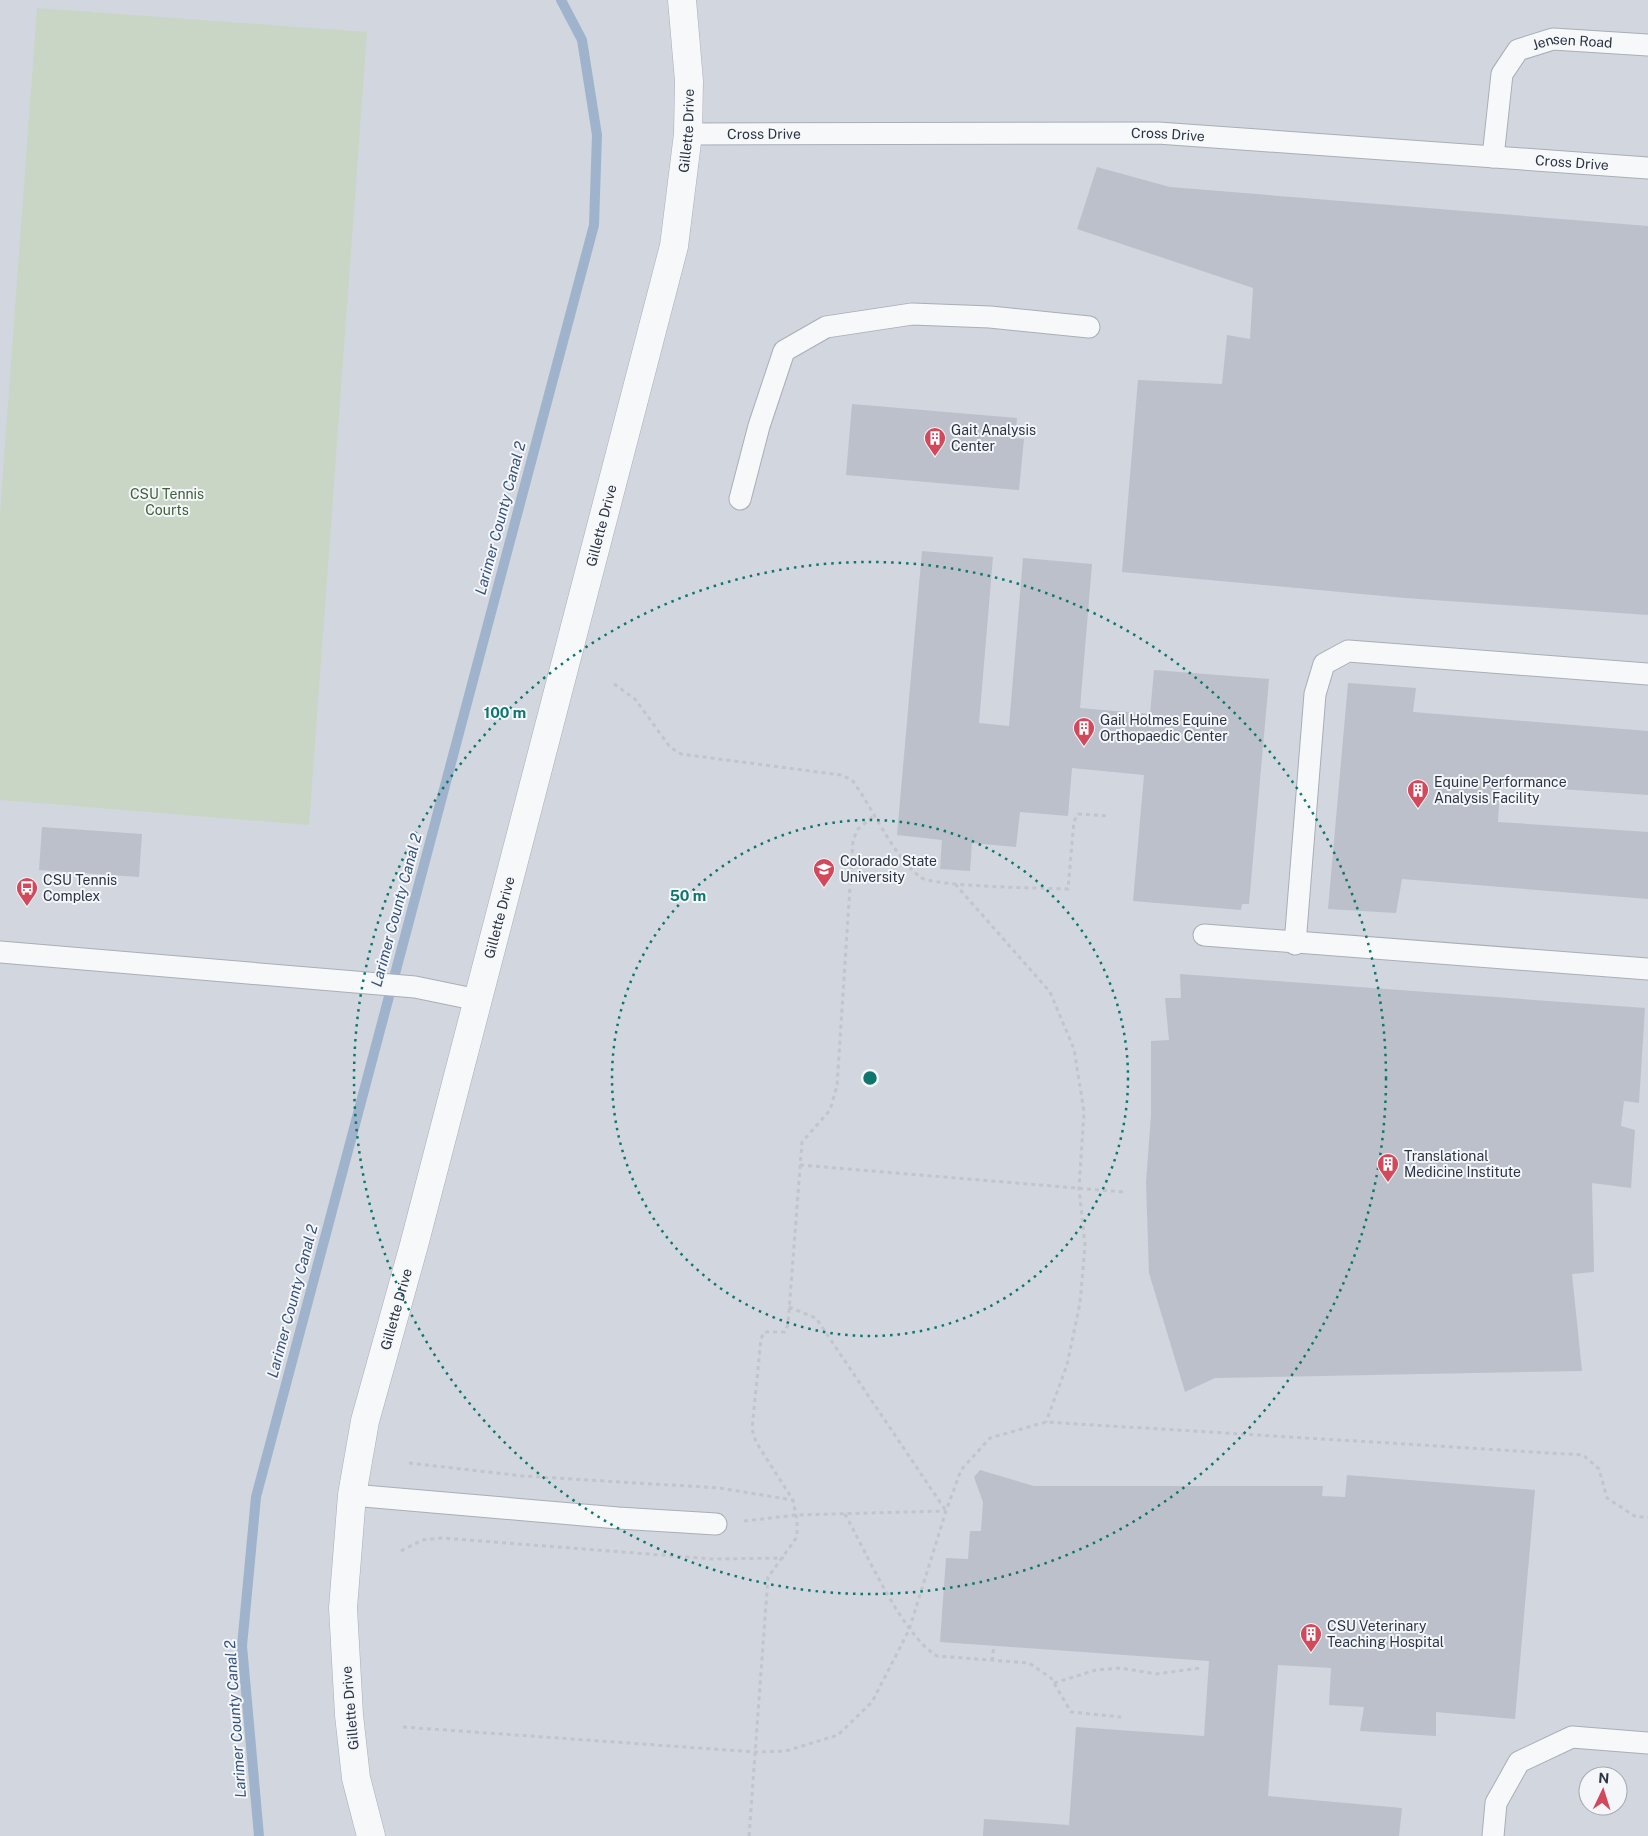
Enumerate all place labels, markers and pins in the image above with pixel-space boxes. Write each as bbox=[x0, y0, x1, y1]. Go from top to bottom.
place label: Gait Analysis Center bbox=[951, 422, 1036, 454]
building icon: Gait Analysis Center bbox=[923, 426, 947, 457]
place label: Gail Holmes Equine Orthopaedic Center bbox=[1100, 712, 1228, 744]
building icon: Gail Holmes Equine Orthopaedic Center bbox=[1072, 716, 1096, 747]
place label: Equine Performance Analysis Facility bbox=[1434, 774, 1567, 806]
building icon: Equine Performance Analysis Facility bbox=[1406, 778, 1430, 809]
place label: Colorado State University bbox=[840, 853, 937, 885]
school or university icon: Colorado State University bbox=[812, 857, 836, 888]
place label: CSU Tennis Complex bbox=[43, 872, 117, 904]
bus stop icon: CSU Tennis Complex bbox=[15, 876, 39, 907]
centre of rings bbox=[861, 1069, 879, 1087]
place label: Translational Medicine Institute bbox=[1404, 1148, 1521, 1180]
building icon: Translational Medicine Institute bbox=[1376, 1152, 1400, 1183]
place label: CSU Veterinary Teaching Hospital bbox=[1327, 1618, 1444, 1650]
building icon: CSU Veterinary Teaching Hospital bbox=[1299, 1622, 1323, 1653]

